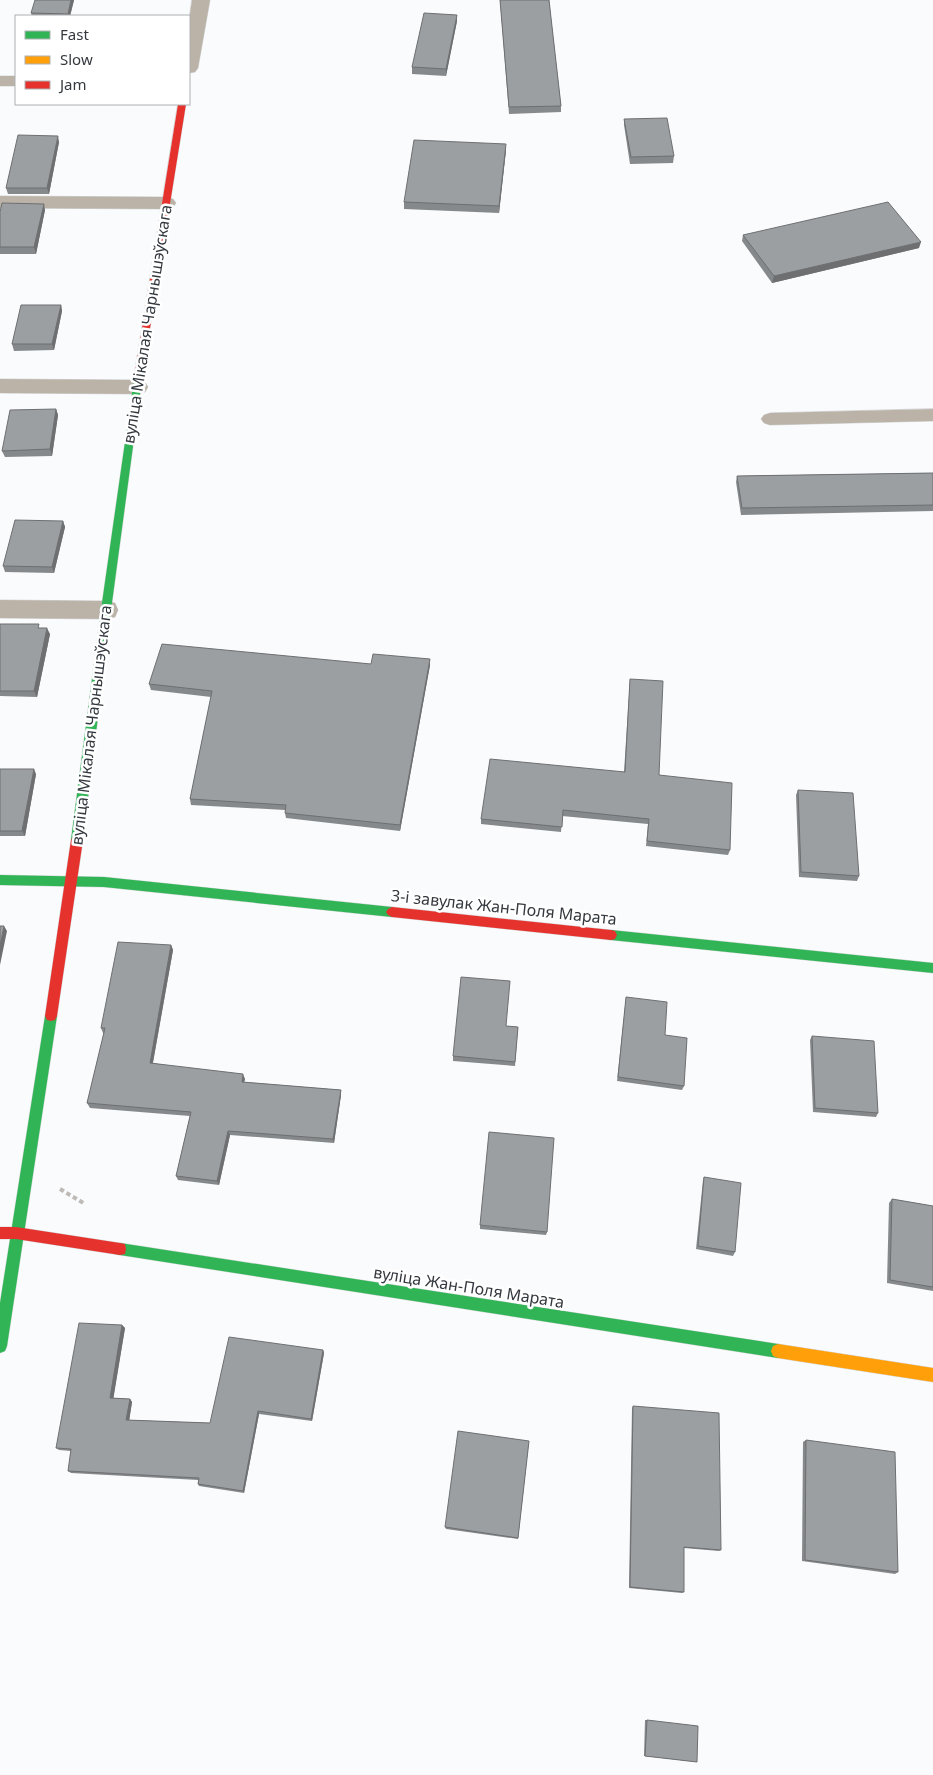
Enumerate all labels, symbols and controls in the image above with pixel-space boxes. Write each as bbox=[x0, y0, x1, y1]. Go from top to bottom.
legend bbox=[15, 15, 190, 105]
text: Fast bbox=[60, 24, 89, 44]
text: Slow bbox=[60, 49, 93, 69]
text: Jam bbox=[58, 74, 87, 94]
street label: вуліца Мікалая Чарнышэўскага bbox=[117, 203, 177, 445]
street label: вуліца Мікалая Чарнышэўскага bbox=[65, 604, 117, 846]
street label: 3-і завулак Жан-Поля Марата bbox=[390, 884, 618, 930]
street label: вуліца Жан-Поля Марата bbox=[372, 1261, 566, 1313]

